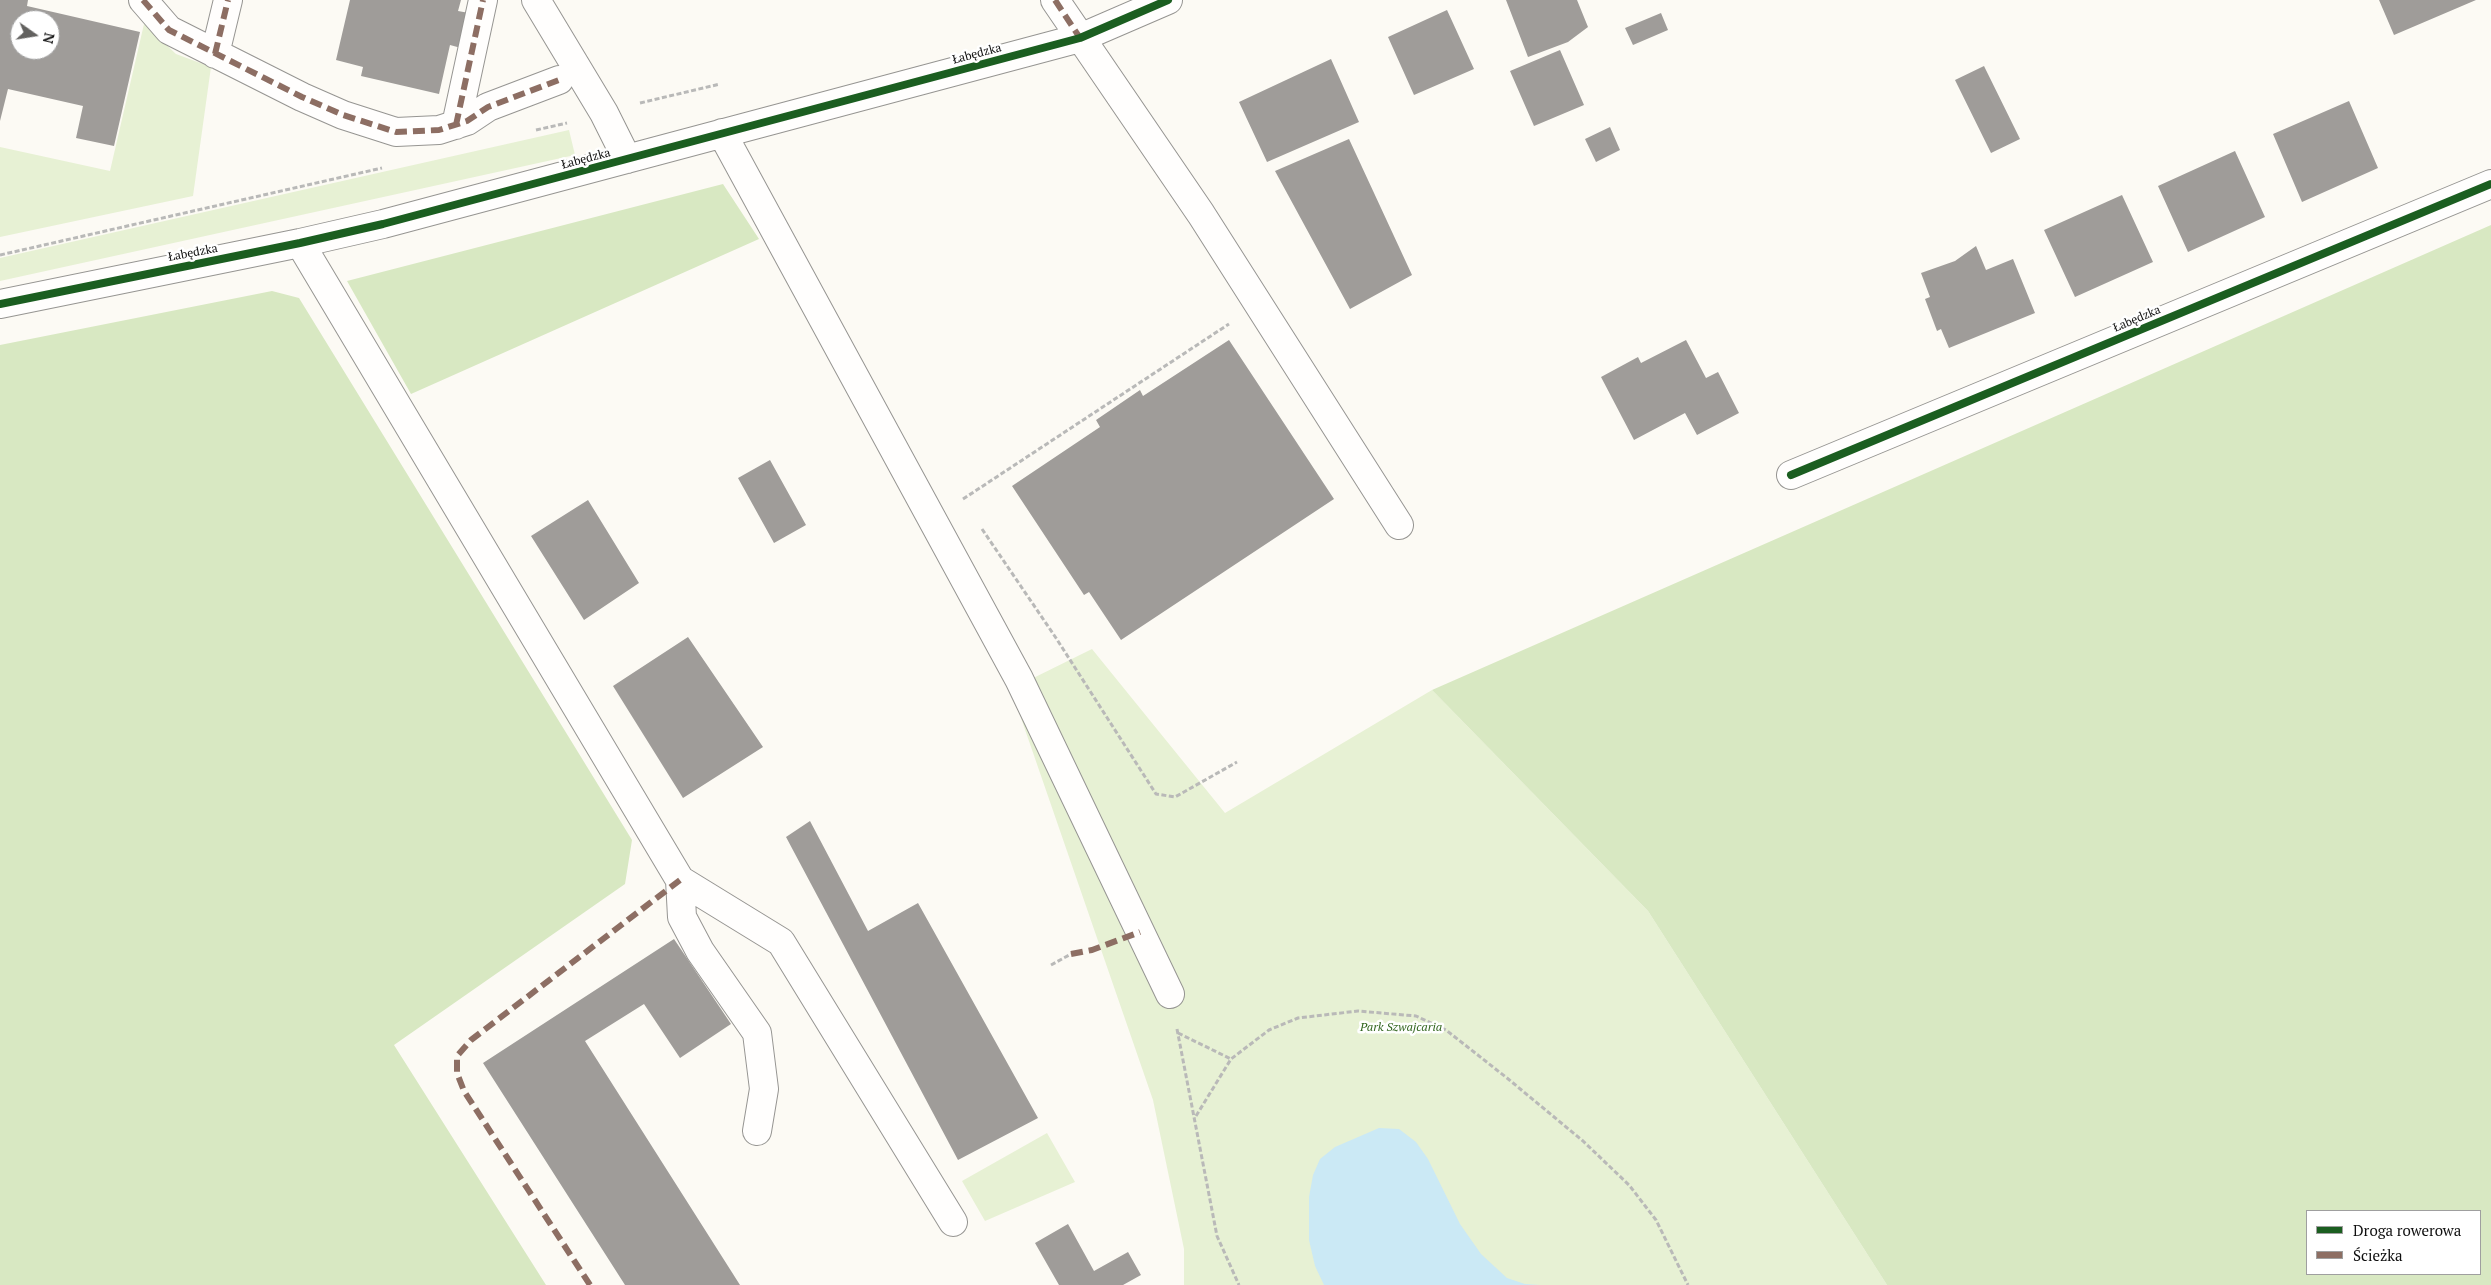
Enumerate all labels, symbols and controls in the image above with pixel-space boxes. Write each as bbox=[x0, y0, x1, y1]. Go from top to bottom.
north arrow bbox=[10, 10, 60, 60]
text: N bbox=[39, 31, 60, 46]
street label: Łabędzka bbox=[951, 41, 1003, 67]
street label: Łabędzka bbox=[560, 146, 612, 172]
street label: Łabędzka bbox=[167, 241, 219, 265]
street label: Łabędzka bbox=[2111, 303, 2163, 335]
park label: Park Szwajcaria bbox=[1360, 1021, 1442, 1035]
legend bbox=[2306, 1210, 2481, 1275]
text: Droga rowerowa bbox=[2353, 1220, 2461, 1240]
text: Ścieżka bbox=[2353, 1245, 2403, 1265]

